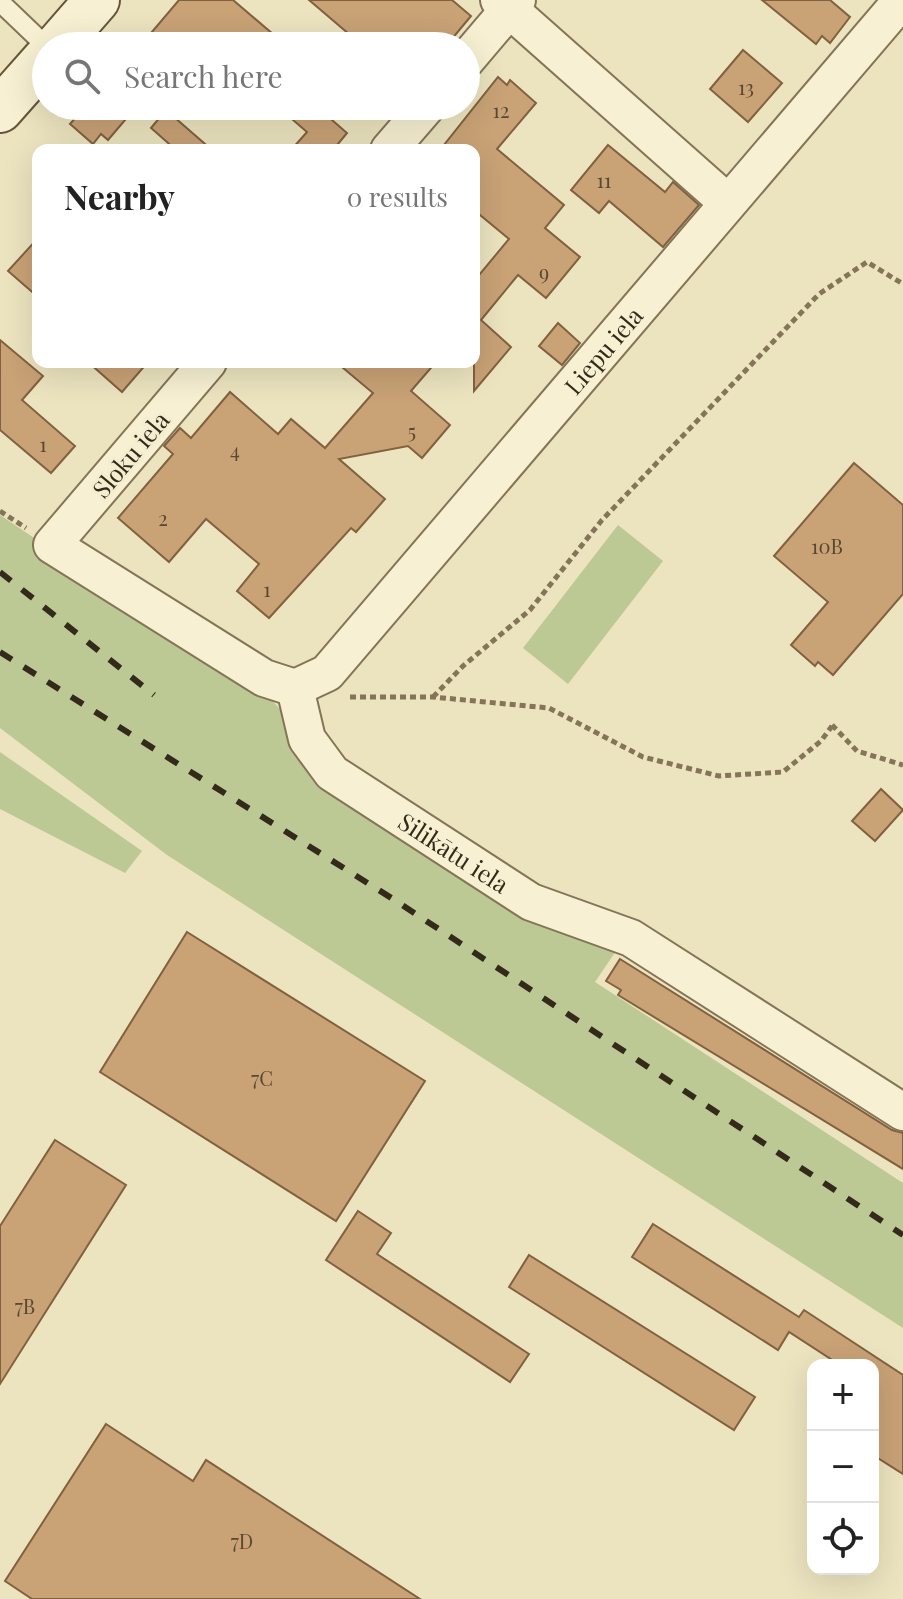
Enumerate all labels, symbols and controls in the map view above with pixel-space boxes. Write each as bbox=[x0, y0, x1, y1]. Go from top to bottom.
search box bbox=[32, 32, 480, 120]
icon: search bbox=[60, 54, 104, 98]
text: Search here bbox=[124, 56, 283, 96]
house number: 13 bbox=[738, 73, 754, 100]
house number: 12 bbox=[493, 96, 509, 123]
house number: 11 bbox=[597, 166, 611, 193]
text: Nearby bbox=[64, 173, 175, 219]
text: 0 results bbox=[347, 179, 448, 214]
house number: 9 bbox=[539, 258, 549, 285]
street label: Liepu iela bbox=[557, 300, 649, 401]
street label: Sloku iela bbox=[84, 404, 176, 504]
house number: 5 bbox=[408, 417, 416, 444]
house number: 1 bbox=[39, 430, 47, 457]
house number: 4 bbox=[230, 436, 240, 463]
house number: 2 bbox=[158, 504, 168, 531]
house number: 10B bbox=[811, 532, 843, 559]
house number: 1 bbox=[263, 575, 271, 602]
street label: Silikātu iela bbox=[393, 805, 515, 900]
house number: 7C bbox=[251, 1064, 273, 1091]
house number: 7B bbox=[15, 1292, 35, 1319]
map controls bbox=[807, 1359, 879, 1575]
button: + bbox=[807, 1359, 879, 1431]
button: − bbox=[807, 1431, 879, 1503]
button: locate bbox=[807, 1503, 879, 1575]
house number: 7D bbox=[231, 1527, 253, 1554]

